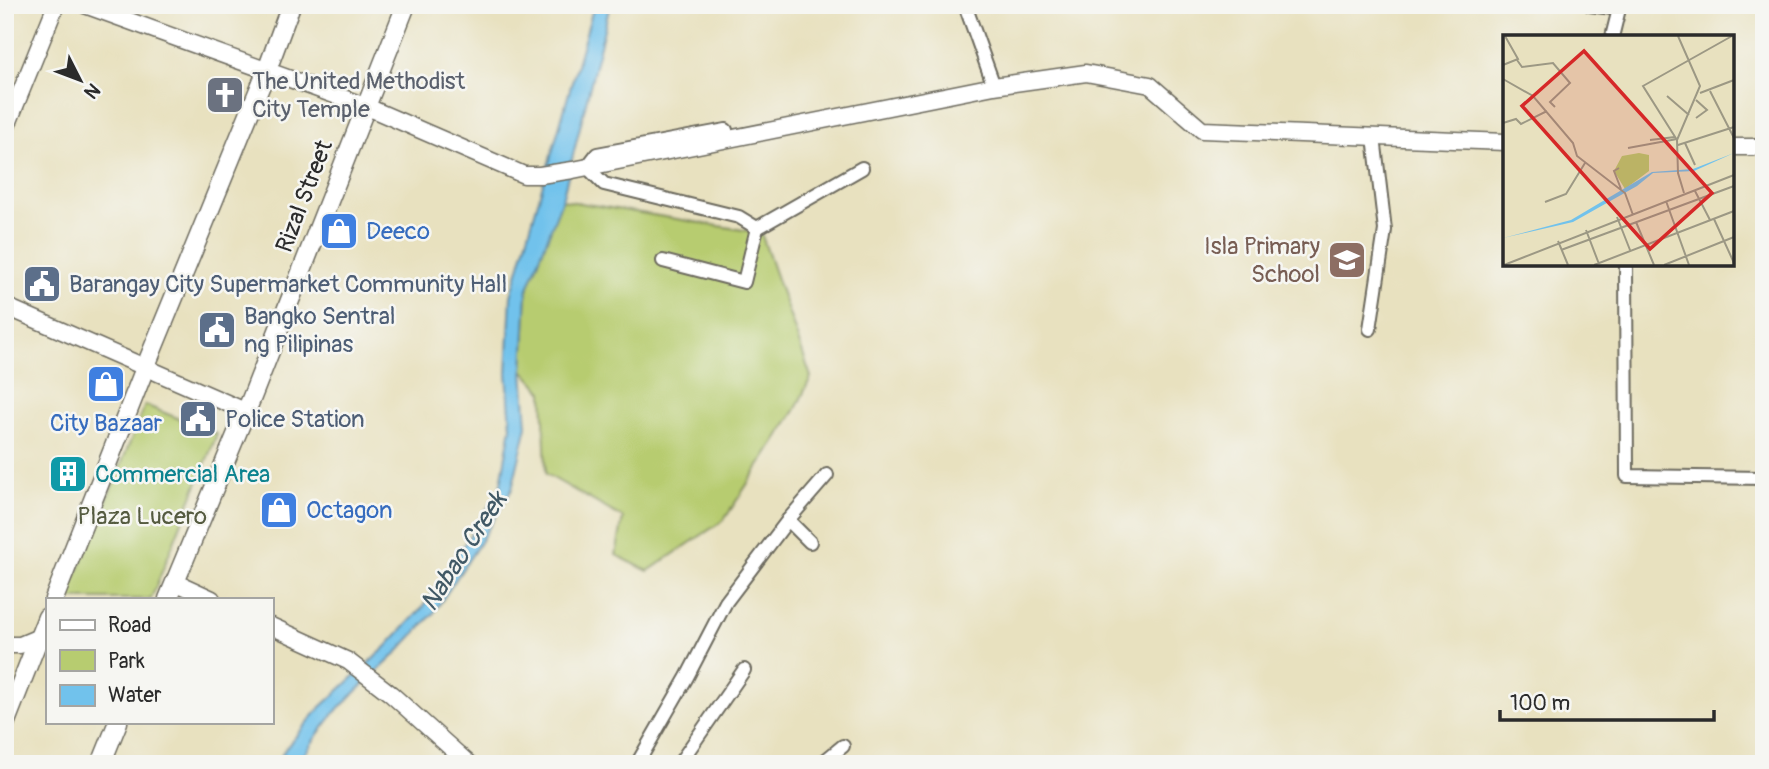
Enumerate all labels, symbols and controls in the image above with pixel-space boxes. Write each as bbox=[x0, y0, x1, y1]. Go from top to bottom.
inset map bbox=[1503, 35, 1734, 266]
north arrow bbox=[46, 46, 116, 116]
place label: The United Methodist City Temple bbox=[252, 67, 466, 124]
church icon: The United Methodist City Temple bbox=[204, 74, 246, 116]
text: N bbox=[79, 78, 105, 104]
street label: Rizal Street bbox=[270, 136, 339, 256]
shop icon: Deeco bbox=[318, 210, 360, 252]
place label: Deeco bbox=[366, 217, 430, 246]
place label: Isla Primary School bbox=[1204, 232, 1320, 289]
school or university icon: Isla Primary School bbox=[1326, 239, 1368, 281]
public building icon: Barangay City Supermarket Community Hall bbox=[21, 263, 63, 305]
place label: Barangay City Supermarket Community Hall bbox=[69, 270, 507, 299]
place label: Bangko Sentral ng Pilipinas bbox=[244, 302, 396, 359]
public building icon: Bangko Sentral ng Pilipinas bbox=[196, 309, 238, 351]
shop icon: City Bazaar bbox=[85, 363, 127, 405]
public building icon: Police Station bbox=[177, 398, 219, 440]
place label: Police Station bbox=[225, 405, 365, 434]
place label: City Bazaar bbox=[50, 409, 163, 438]
building icon: Commercial Area bbox=[47, 453, 89, 495]
place label: Commercial Area bbox=[95, 460, 270, 489]
water label: Nabao Creek bbox=[414, 484, 515, 617]
shop icon: Octagon bbox=[258, 489, 300, 531]
place label: Octagon bbox=[306, 496, 393, 525]
park label: Plaza Lucero bbox=[77, 502, 207, 531]
legend bbox=[46, 598, 273, 724]
text: Road bbox=[108, 612, 152, 639]
text: Park bbox=[108, 648, 145, 675]
scale bar bbox=[1500, 678, 1713, 722]
text: Water bbox=[108, 682, 162, 709]
text: 100 m bbox=[1510, 690, 1570, 717]

